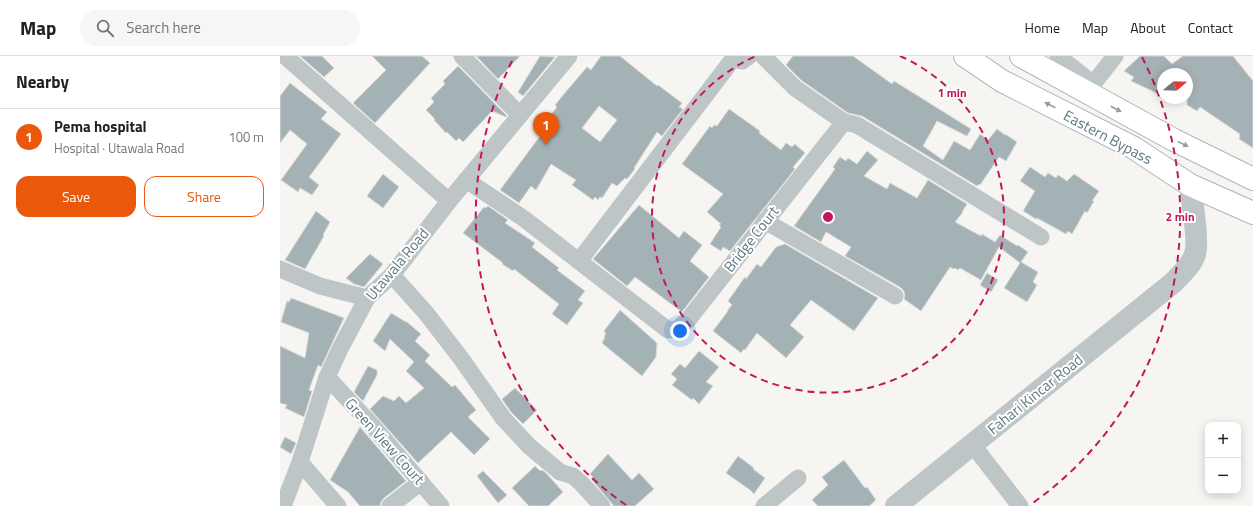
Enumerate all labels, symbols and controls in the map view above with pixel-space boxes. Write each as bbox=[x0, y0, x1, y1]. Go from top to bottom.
search box bbox=[80, 10, 360, 46]
text: Map bbox=[20, 13, 56, 42]
text: Search here bbox=[126, 16, 201, 39]
icon: search bbox=[94, 17, 116, 39]
text: Home bbox=[1025, 17, 1060, 38]
text: Map bbox=[1082, 17, 1108, 38]
text: About bbox=[1130, 17, 1166, 38]
text: Contact bbox=[1188, 17, 1233, 38]
north arrow bbox=[1157, 68, 1193, 104]
text: Nearby bbox=[16, 69, 69, 95]
text: 1 min bbox=[937, 83, 967, 102]
one-way arrow bbox=[1044, 102, 1055, 109]
street label: Eastern Bypass bbox=[1059, 104, 1157, 170]
one-way arrow bbox=[1111, 106, 1122, 112]
pin: 1 bbox=[533, 112, 559, 145]
text: Pema hospital bbox=[54, 115, 147, 138]
text: 1 bbox=[25, 127, 33, 147]
text: 100 m bbox=[228, 127, 264, 147]
text: Hospital · Utawala Road bbox=[54, 138, 184, 158]
one-way arrow bbox=[1178, 141, 1189, 147]
button: Save bbox=[16, 176, 136, 217]
button: Share bbox=[144, 176, 264, 217]
street label: Bridge Court bbox=[718, 200, 785, 277]
text: 2 min bbox=[1165, 207, 1195, 226]
centre of rings bbox=[821, 210, 835, 224]
street label: Utawala Road bbox=[360, 223, 434, 305]
your location bbox=[670, 321, 690, 341]
street label: Fahari Kincar Road bbox=[982, 348, 1088, 440]
street label: Green View Court bbox=[340, 393, 431, 490]
map controls bbox=[1205, 422, 1241, 494]
button: + bbox=[1205, 422, 1241, 458]
button: − bbox=[1205, 458, 1241, 494]

